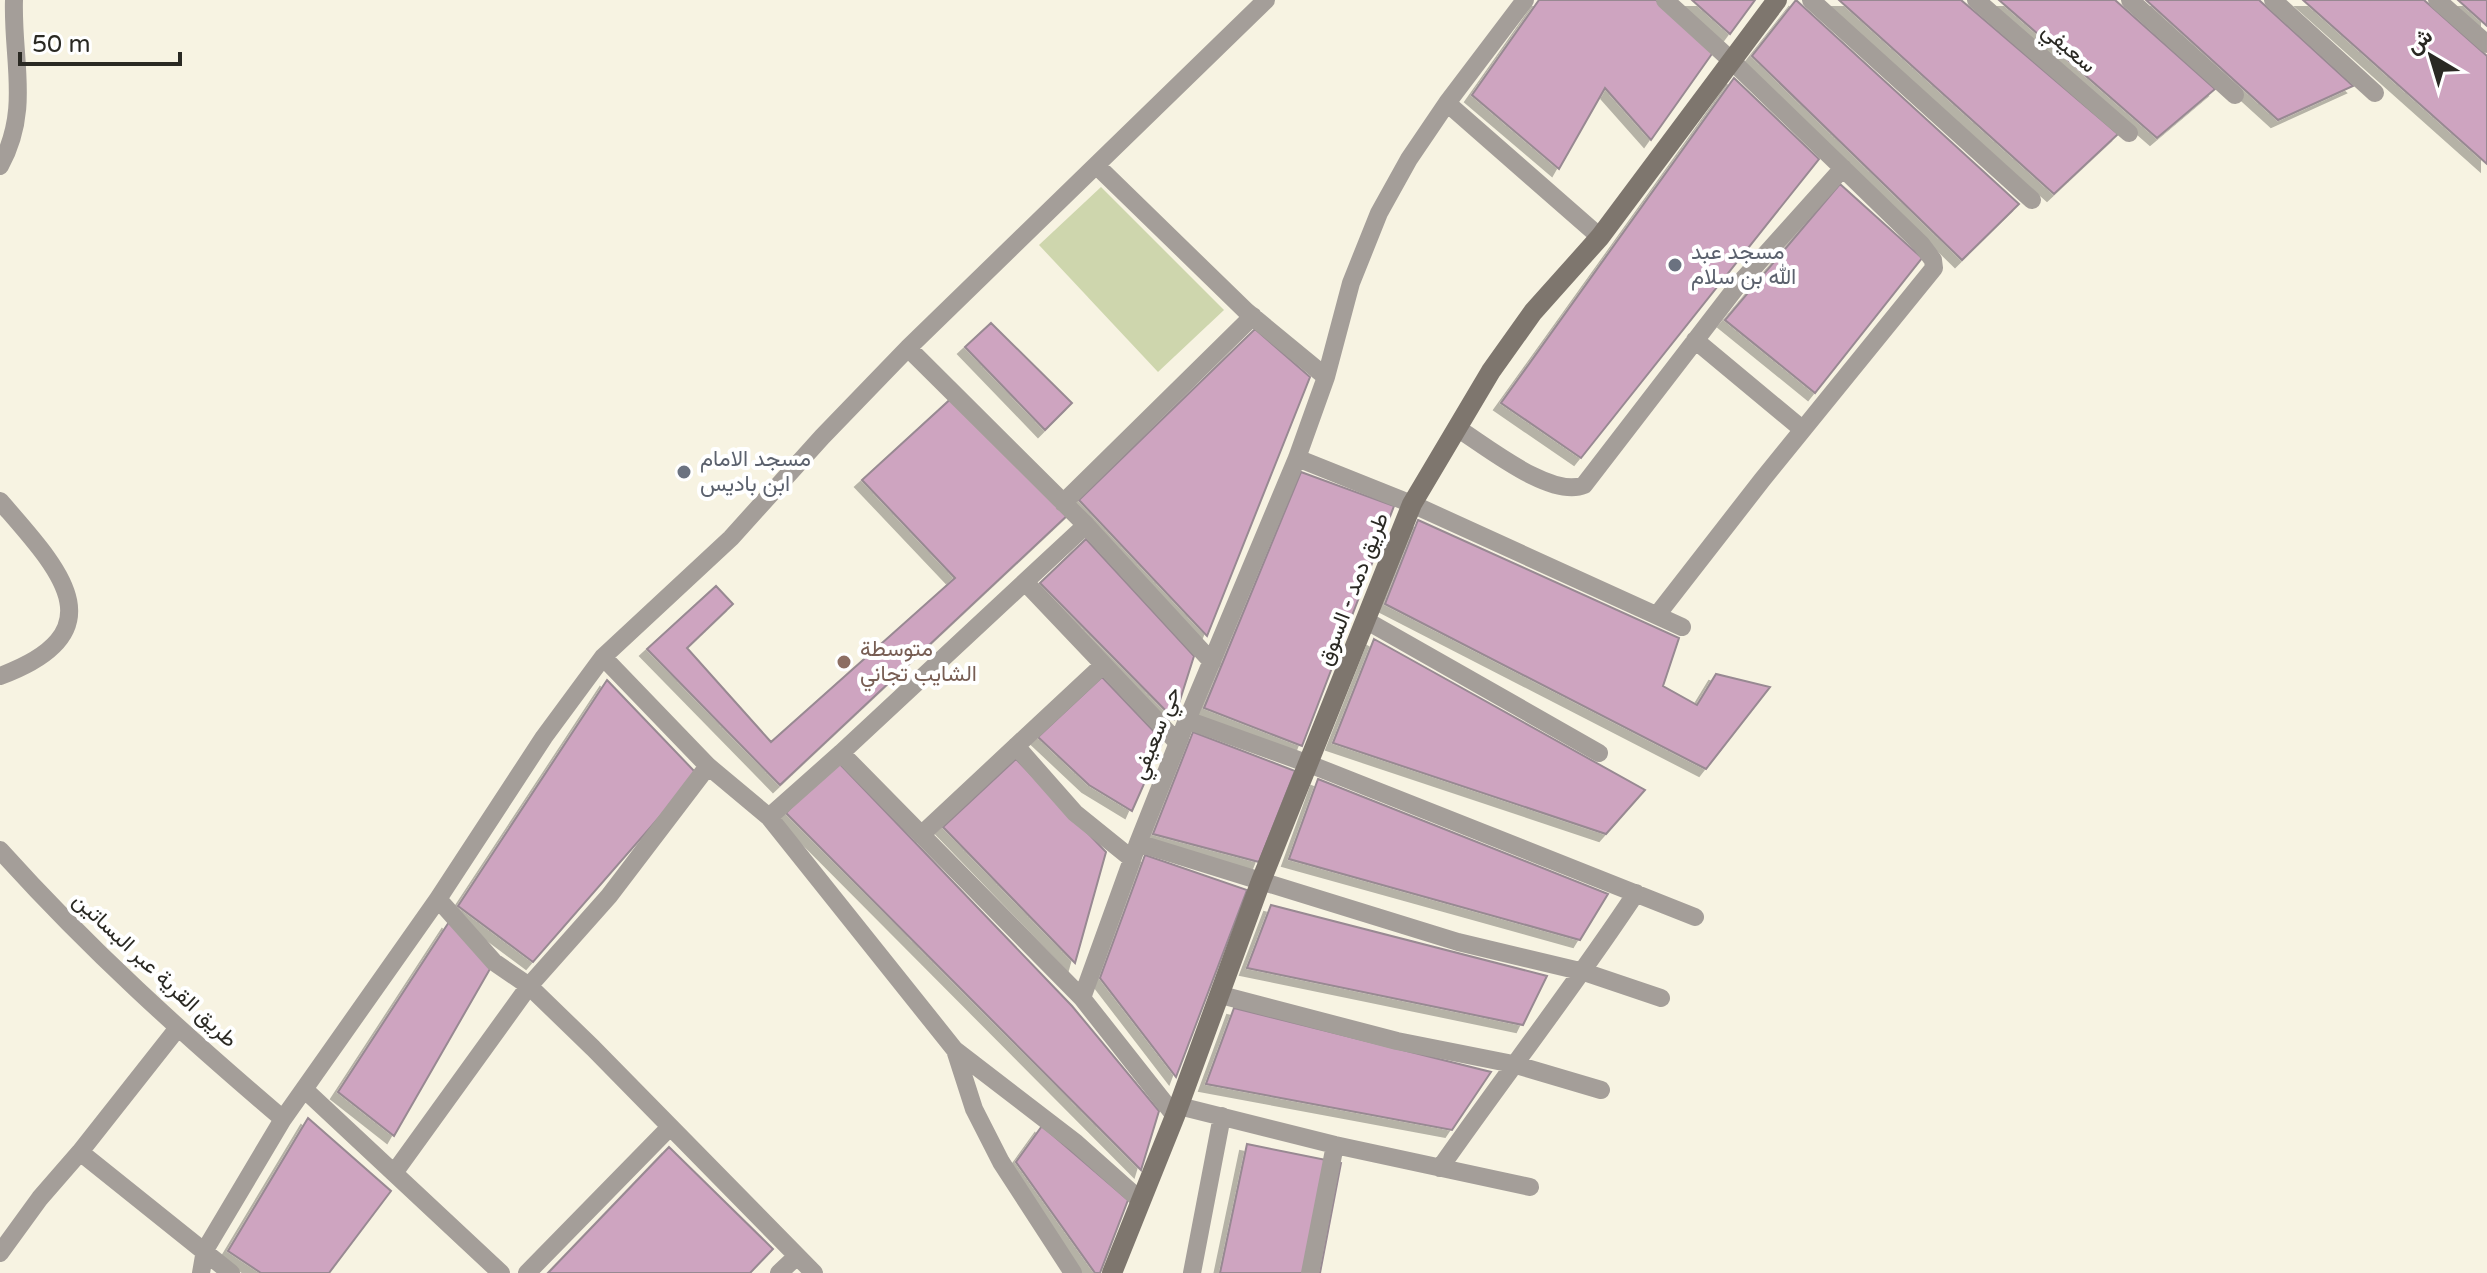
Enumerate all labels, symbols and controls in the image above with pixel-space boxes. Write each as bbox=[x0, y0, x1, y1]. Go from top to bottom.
scale bar bbox=[20, 16, 180, 66]
north arrow bbox=[2391, 16, 2471, 96]
street label: سعيفي bbox=[2033, 17, 2101, 82]
text: ش bbox=[2401, 23, 2438, 59]
text: 50 m bbox=[32, 30, 90, 59]
place label: مسجد عبد الله بن سلام bbox=[1691, 239, 1796, 291]
marker: مسجد عبد الله بن سلام bbox=[1666, 256, 1684, 274]
place label: مسجد الامام ابن باديس bbox=[700, 446, 811, 497]
marker: مسجد الامام ابن باديس bbox=[675, 463, 693, 481]
street label: طريق دمد - السوق bbox=[1312, 509, 1394, 669]
place label: متوسطة الشايب تجاني bbox=[860, 636, 977, 692]
marker: متوسطة الشايب تجاني bbox=[835, 653, 853, 671]
street label: حي سعيفي bbox=[1126, 683, 1191, 785]
street label: طريق القرية عبر البساتين bbox=[67, 887, 243, 1053]

